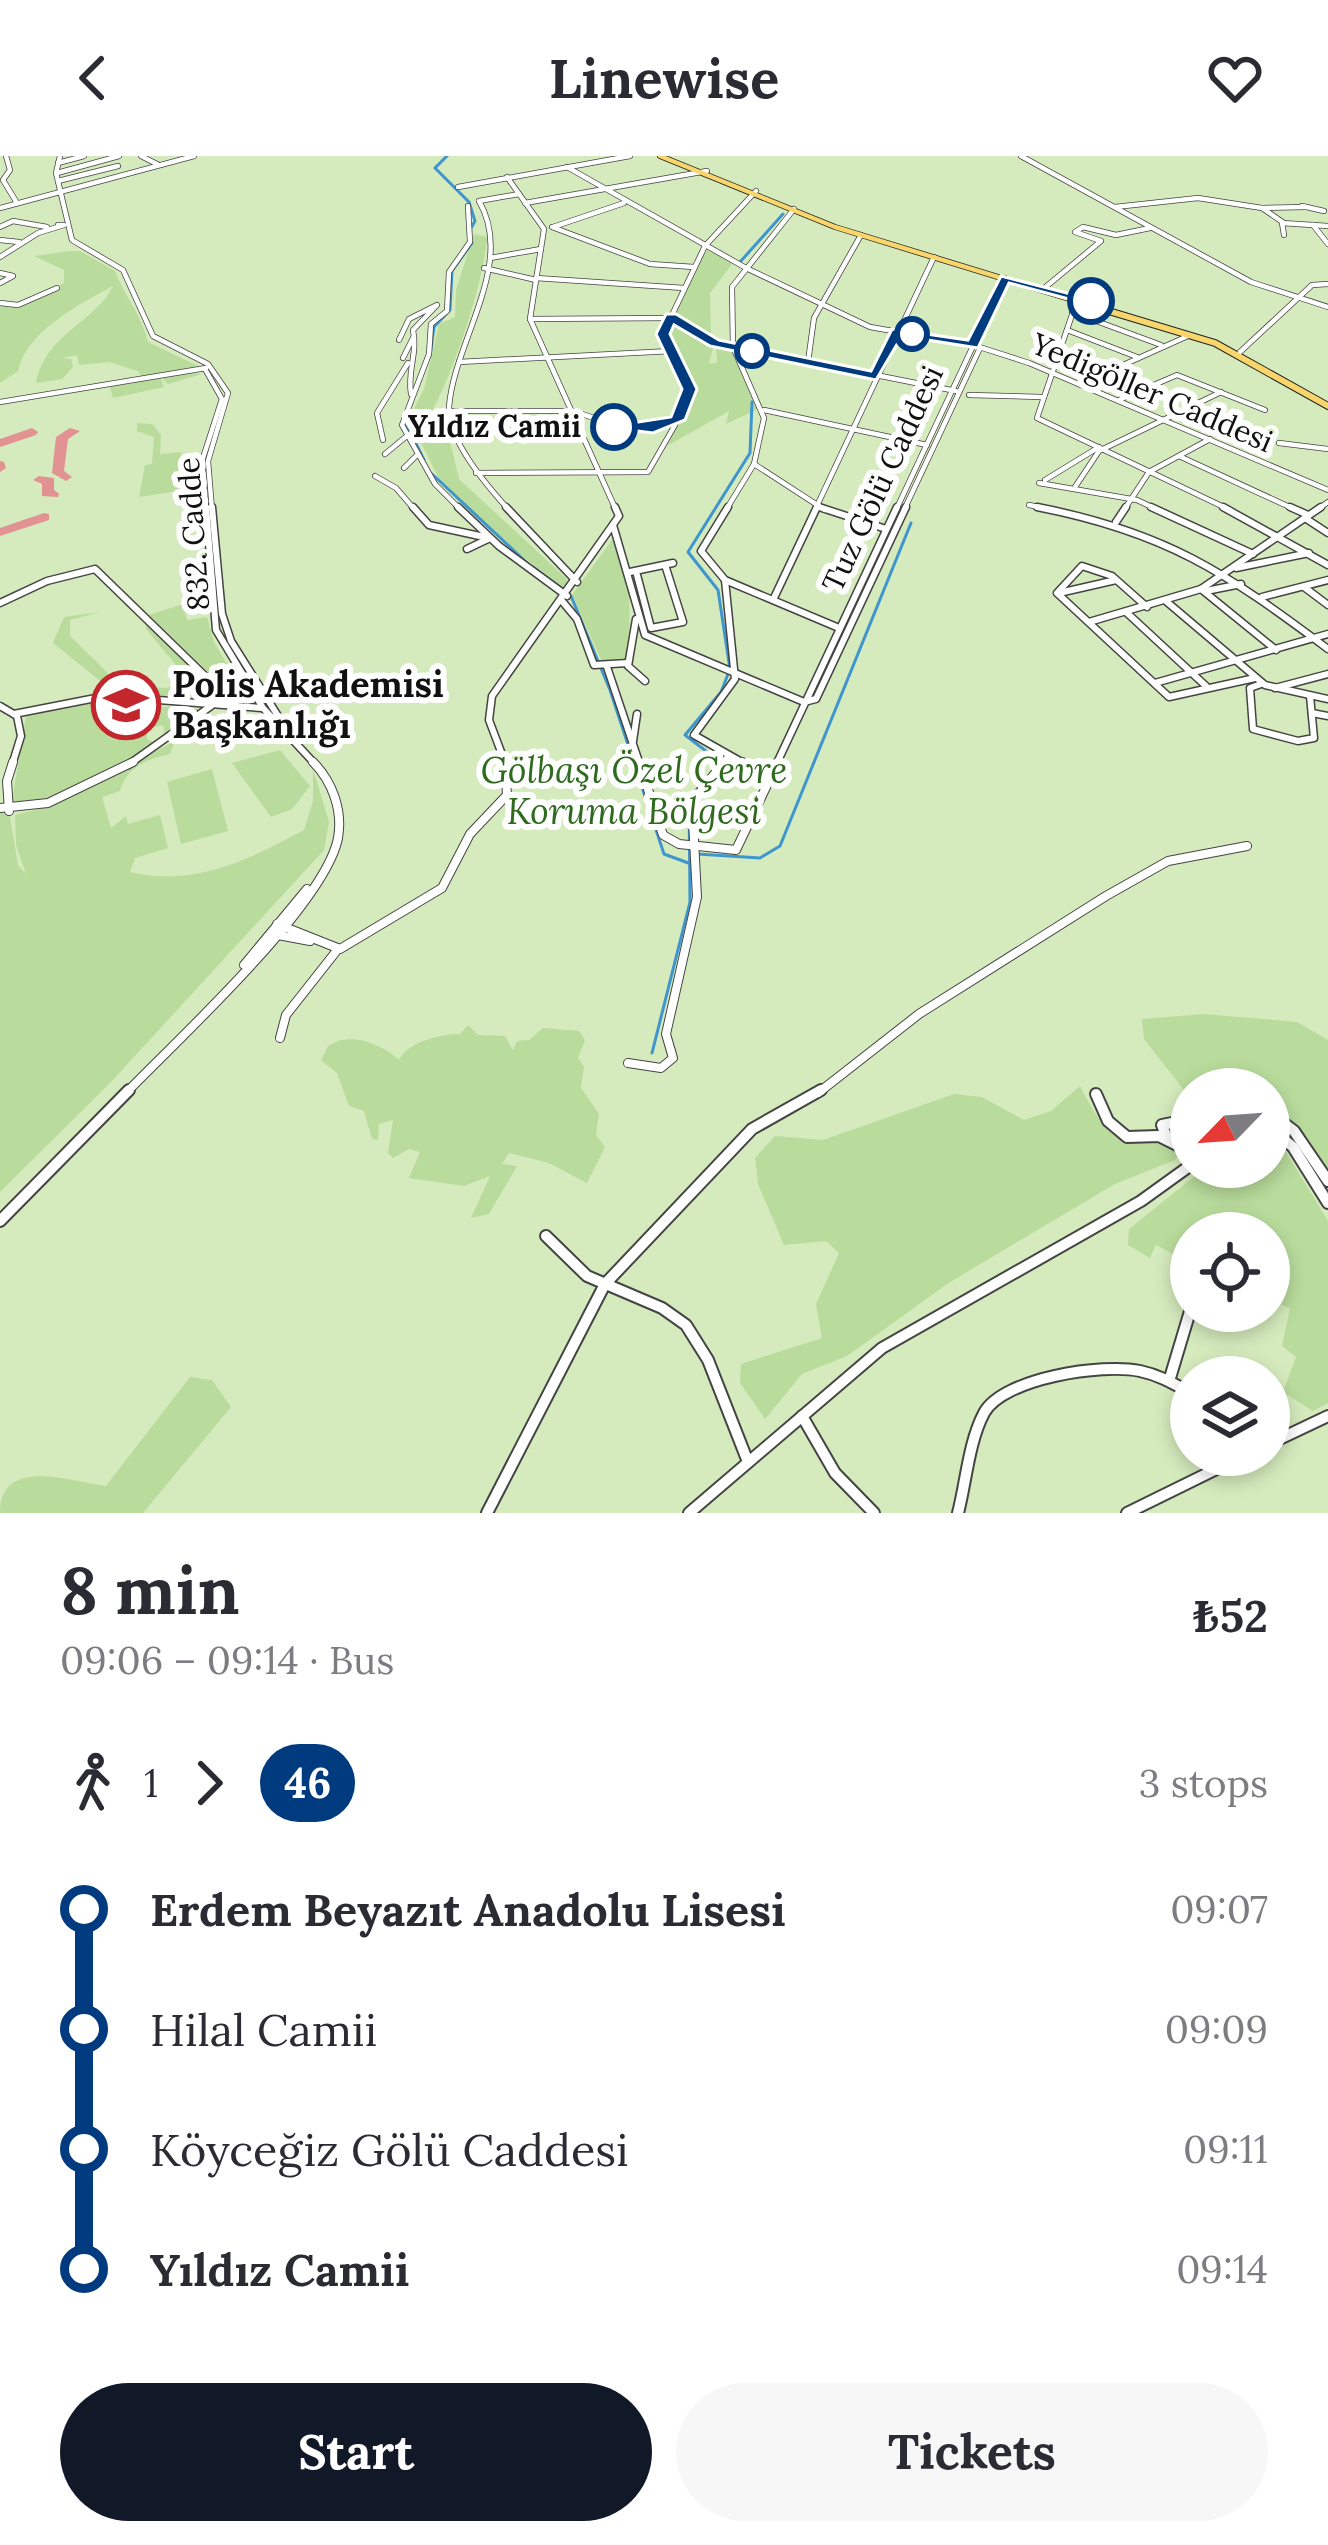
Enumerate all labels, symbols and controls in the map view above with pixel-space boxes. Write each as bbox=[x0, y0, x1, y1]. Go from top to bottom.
text: Linewise bbox=[549, 44, 779, 113]
icon: back bbox=[60, 45, 126, 111]
icon: heart bbox=[1202, 45, 1268, 111]
unlabelled marker bbox=[1069, 279, 1113, 323]
unlabelled marker bbox=[896, 318, 928, 350]
street label: Yedigöller Caddesi bbox=[1025, 324, 1279, 461]
unlabelled marker bbox=[736, 335, 768, 367]
street label: Tuz Gölü Caddesi bbox=[813, 359, 951, 598]
marker: Yıldız Camii bbox=[592, 405, 636, 449]
place label: Yıldız Camii bbox=[408, 407, 581, 445]
street label: 832. Cadde bbox=[169, 456, 217, 612]
place label: Polis Akademisi Başkanlığı bbox=[172, 661, 444, 748]
school or university icon: Polis Akademisi Başkanlığı bbox=[91, 670, 161, 740]
park label: Gölbaşı Özel Çevre Koruma Bölgesi bbox=[481, 747, 787, 834]
north arrow bbox=[1170, 1068, 1290, 1188]
map controls bbox=[1170, 1068, 1290, 1476]
button: locate bbox=[1170, 1212, 1290, 1332]
button: layers bbox=[1170, 1356, 1290, 1476]
text: 8 min bbox=[60, 1548, 240, 1632]
text: ₺52 bbox=[1193, 1587, 1268, 1644]
text: 09:06 – 09:14 · Bus bbox=[60, 1635, 394, 1685]
icon: walk bbox=[60, 1750, 126, 1816]
icon: forward bbox=[176, 1750, 242, 1816]
text: 46 bbox=[284, 1756, 331, 1810]
text: 1 bbox=[144, 1758, 158, 1808]
text: 3 stops bbox=[1139, 1758, 1268, 1808]
text: Erdem Beyazıt Anadolu Lisesi bbox=[150, 1881, 786, 1938]
text: 09:07 bbox=[1170, 1884, 1268, 1934]
text: Hilal Camii bbox=[150, 2001, 377, 2058]
text: 09:09 bbox=[1165, 2004, 1268, 2054]
text: Köyceğiz Gölü Caddesi bbox=[150, 2121, 629, 2178]
text: 09:11 bbox=[1183, 2124, 1268, 2174]
text: Yıldız Camii bbox=[150, 2241, 409, 2298]
text: 09:14 bbox=[1176, 2244, 1268, 2294]
button: Start bbox=[60, 2383, 652, 2521]
button: Tickets bbox=[676, 2383, 1268, 2521]

